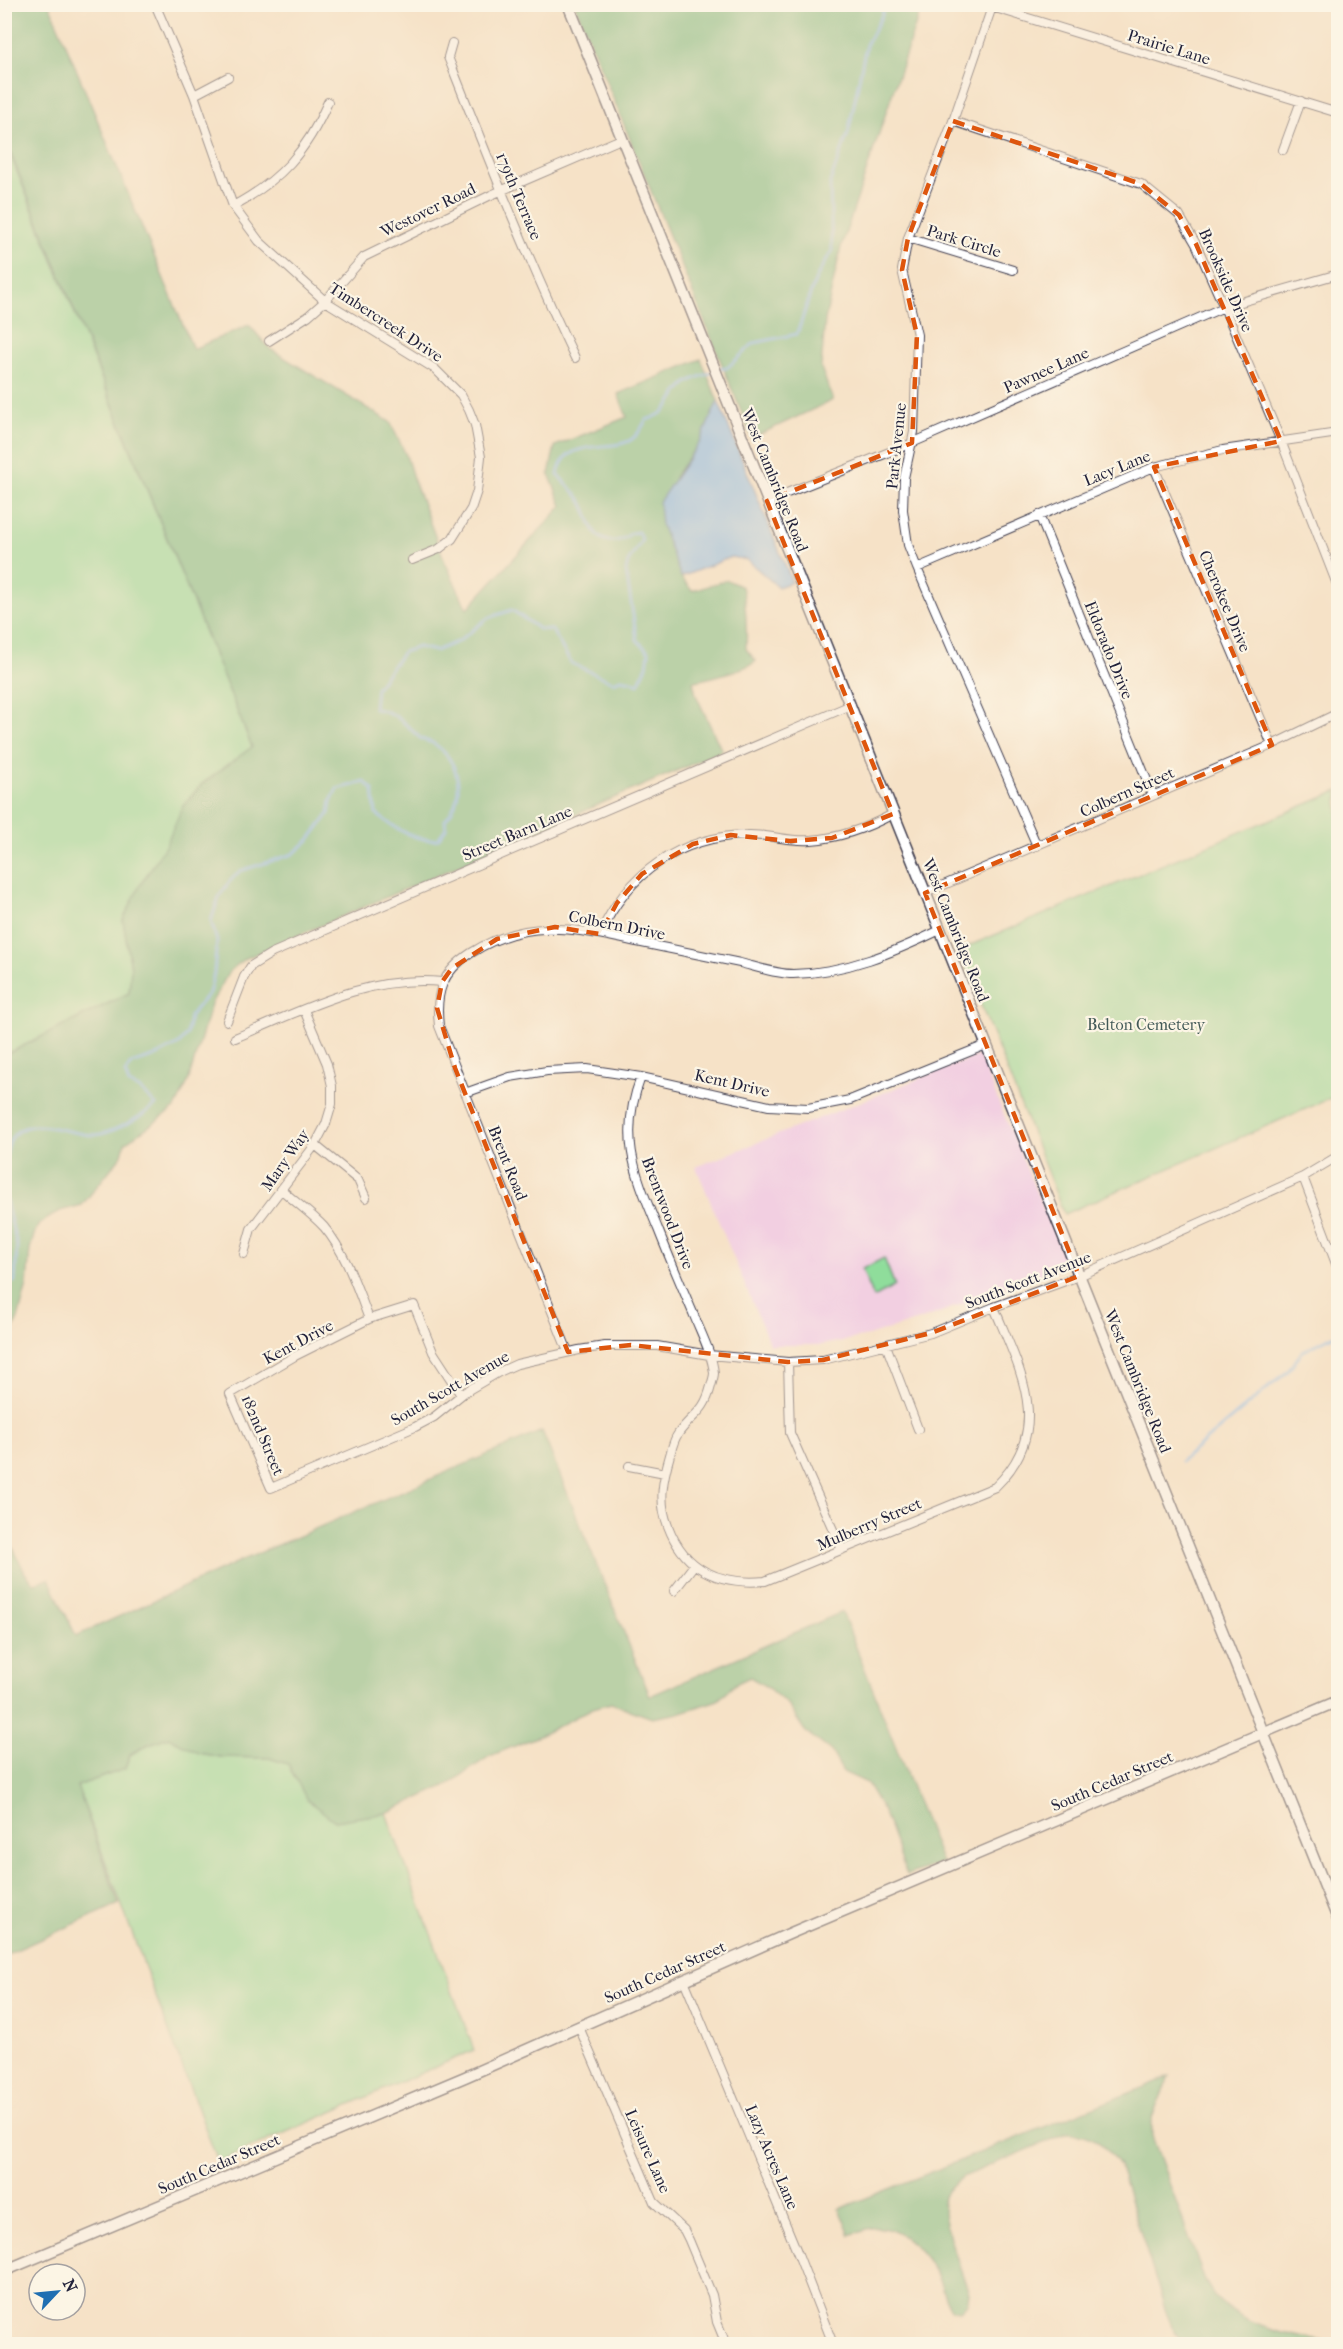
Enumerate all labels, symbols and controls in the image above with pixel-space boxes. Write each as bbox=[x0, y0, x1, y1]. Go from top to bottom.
street label: Prairie Lane bbox=[1125, 25, 1213, 69]
street label: 179th Terrace bbox=[492, 149, 546, 243]
street label: Westover Road bbox=[376, 179, 479, 242]
street label: Park Circle bbox=[925, 221, 1003, 261]
street label: Brookside Drive bbox=[1195, 225, 1257, 335]
street label: Timbercreek Drive bbox=[326, 278, 447, 366]
street label: Pawnee Lane bbox=[1000, 343, 1092, 397]
street label: Park Avenue bbox=[882, 402, 910, 490]
street label: West Cambridge Road bbox=[737, 405, 813, 555]
street label: Lacy Lane bbox=[1081, 446, 1153, 490]
street label: Cherokee Drive bbox=[1195, 547, 1255, 655]
street label: Eldorado Drive bbox=[1081, 598, 1137, 702]
street label: Colbern Street bbox=[1077, 763, 1177, 821]
street label: Street Barn Lane bbox=[459, 801, 575, 865]
street label: West Cambridge Road bbox=[918, 855, 994, 1005]
street label: Colbern Drive bbox=[567, 906, 667, 944]
park label: Belton Cemetery bbox=[1087, 1015, 1205, 1034]
street label: Kent Drive bbox=[693, 1065, 772, 1101]
street label: Brent Road bbox=[484, 1123, 532, 1203]
street label: Mary Way bbox=[257, 1125, 313, 1195]
street label: Brentwood Drive bbox=[638, 1154, 698, 1272]
street label: South Scott Avenue bbox=[962, 1247, 1094, 1313]
street label: West Cambridge Road bbox=[1100, 1306, 1176, 1456]
street label: Kent Drive bbox=[260, 1316, 336, 1368]
street label: South Scott Avenue bbox=[388, 1346, 513, 1430]
street label: 182nd Street bbox=[238, 1392, 289, 1478]
street label: Mulberry Street bbox=[814, 1493, 924, 1555]
street label: South Cedar Street bbox=[1048, 1747, 1176, 1815]
street label: South Cedar Street bbox=[601, 1937, 729, 2007]
street label: Lazy Acres Lane bbox=[741, 2102, 803, 2212]
street label: Leisure Lane bbox=[621, 2106, 675, 2196]
street label: South Cedar Street bbox=[155, 2130, 283, 2198]
north arrow bbox=[27, 2262, 87, 2322]
text: N bbox=[59, 2276, 82, 2296]

